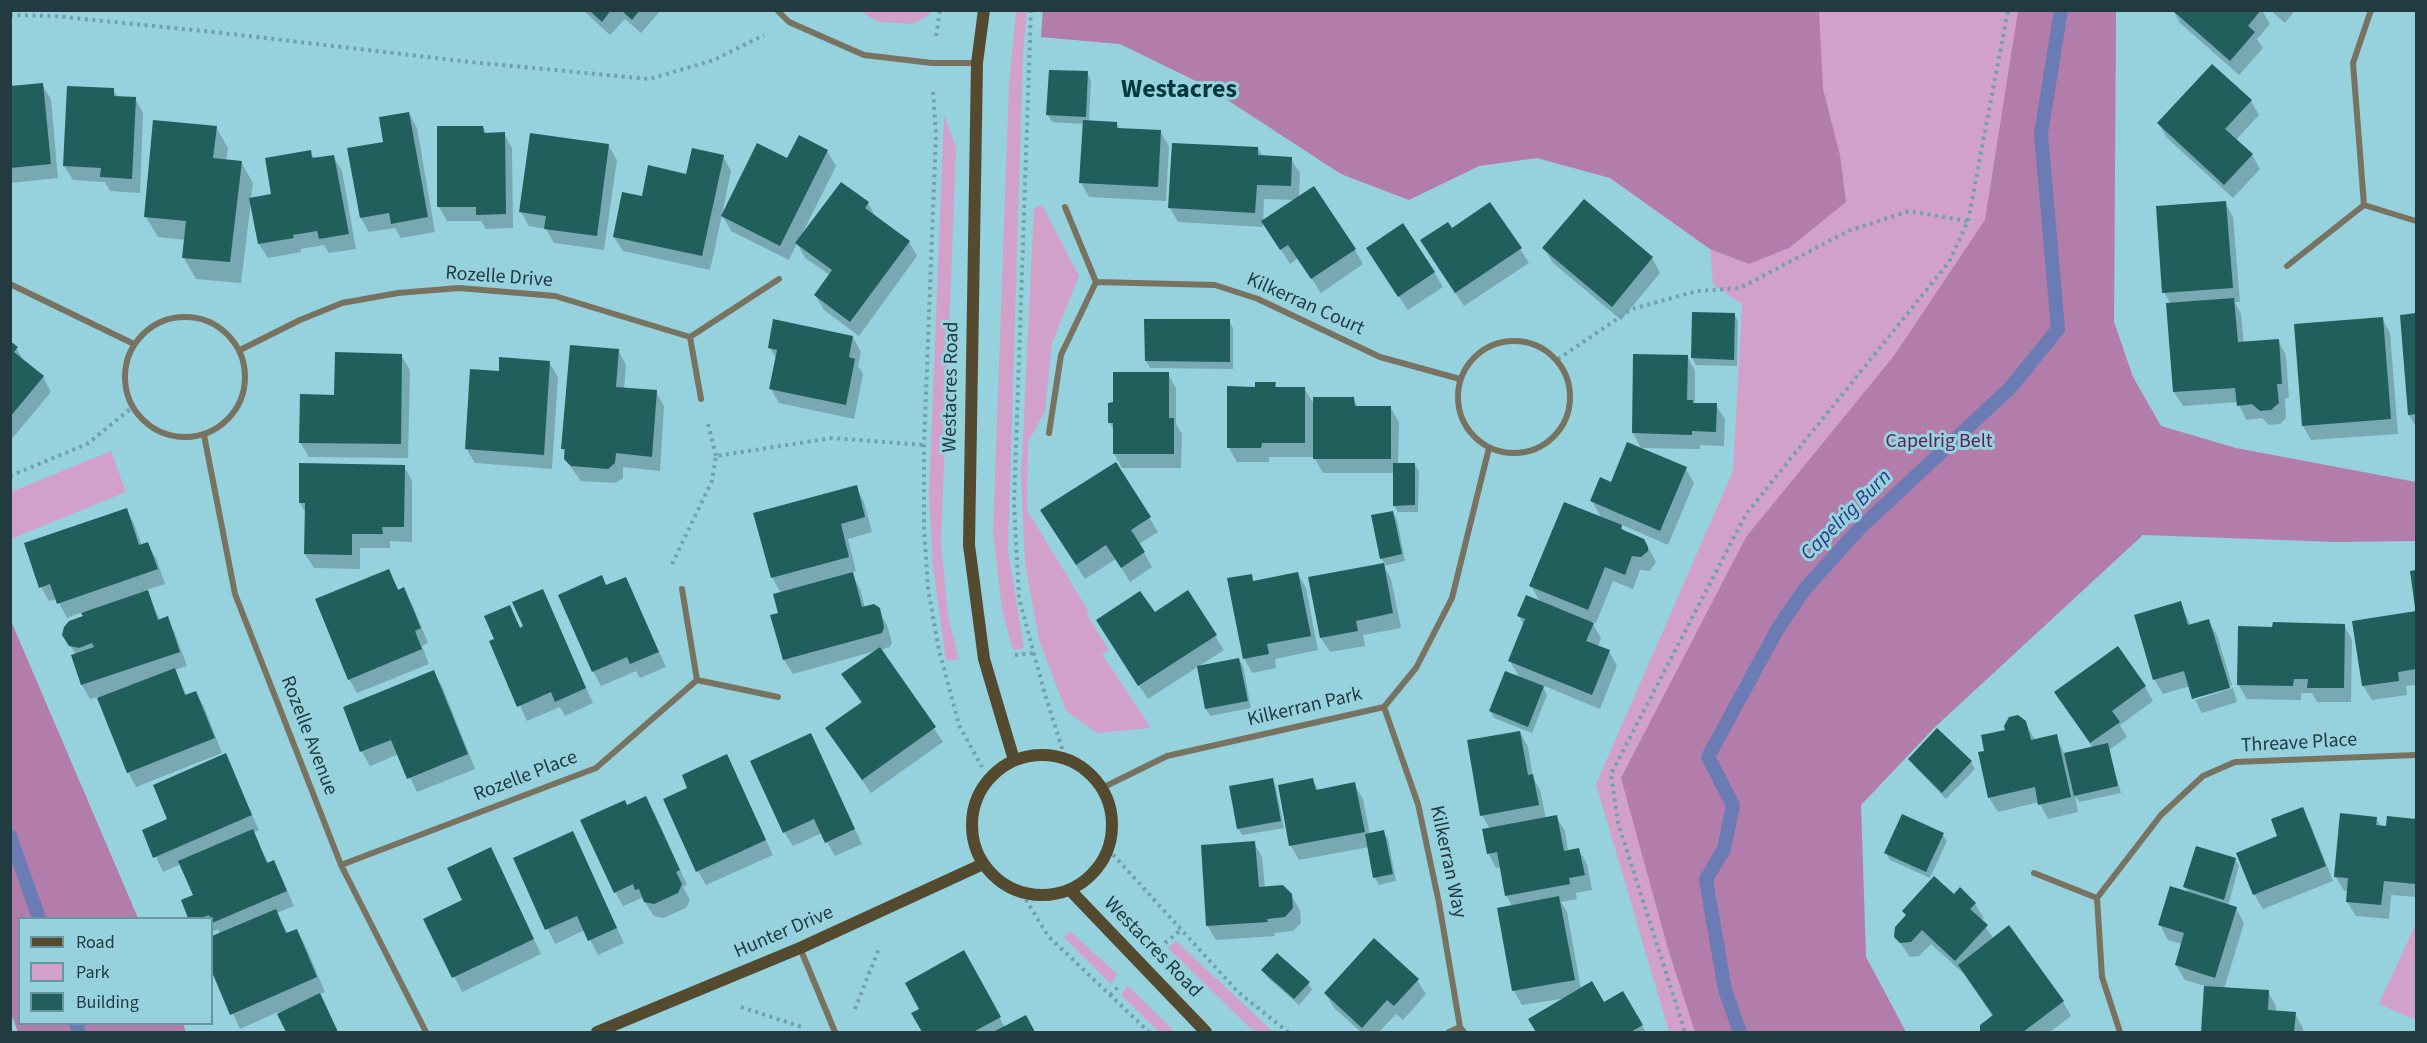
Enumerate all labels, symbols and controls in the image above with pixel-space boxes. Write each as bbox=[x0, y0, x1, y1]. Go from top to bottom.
district label: Westacres bbox=[1121, 75, 1237, 107]
street label: Rozelle Drive bbox=[444, 262, 554, 294]
street label: Kilkerran Court bbox=[1242, 268, 1368, 342]
street label: Westacres Road bbox=[939, 321, 965, 453]
park label: Capelrig Belt bbox=[1885, 431, 1993, 455]
water label: Capelrig Burn bbox=[1796, 465, 1898, 567]
street label: Rozelle Avenue bbox=[274, 673, 342, 799]
street label: Kilkerran Park bbox=[1245, 683, 1365, 733]
street label: Threave Place bbox=[2240, 729, 2358, 759]
street label: Rozelle Place bbox=[471, 746, 581, 808]
street label: Kilkerran Way bbox=[1423, 804, 1471, 920]
street label: Westacres Road bbox=[1098, 893, 1206, 1003]
street label: Hunter Drive bbox=[731, 901, 837, 965]
legend bbox=[18, 917, 213, 1025]
text: Road bbox=[76, 930, 115, 955]
text: Park bbox=[76, 960, 110, 985]
text: Building bbox=[76, 990, 139, 1015]

